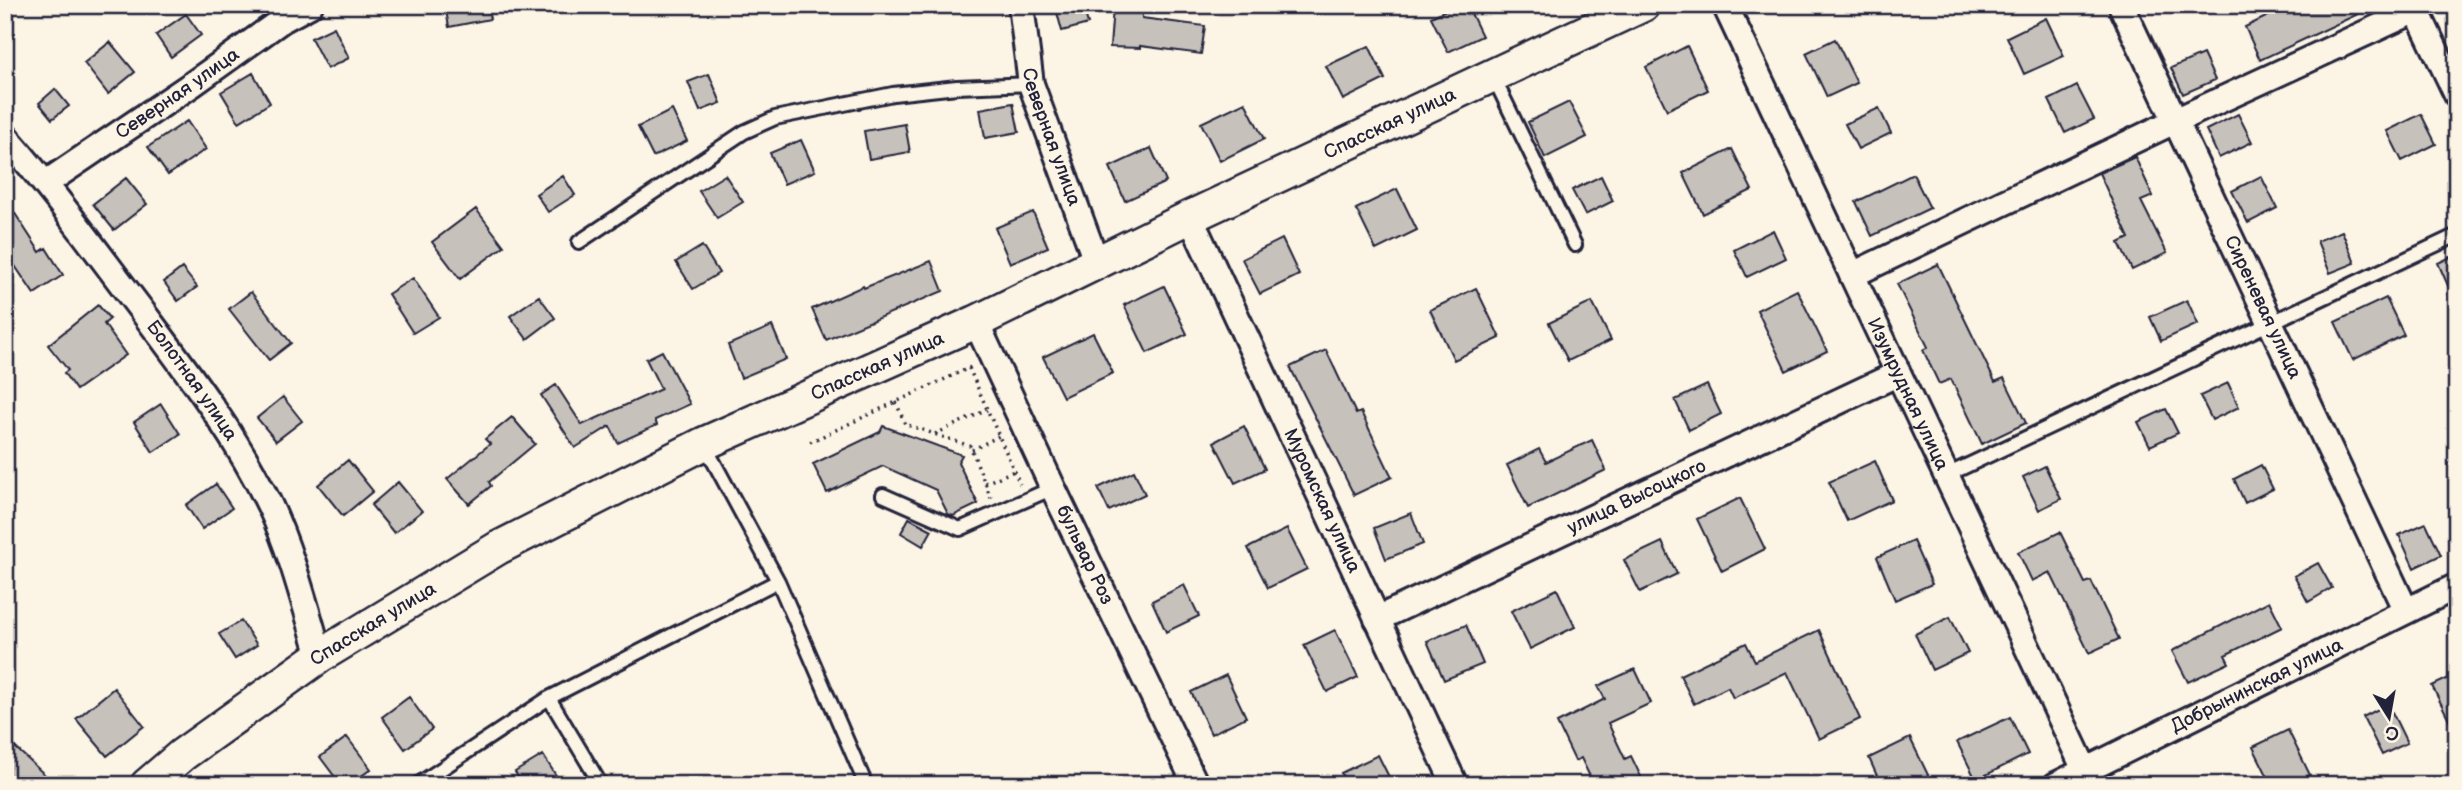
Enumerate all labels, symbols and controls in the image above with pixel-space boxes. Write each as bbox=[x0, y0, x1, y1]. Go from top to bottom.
street label: Северная улица bbox=[111, 43, 244, 144]
street label: Северная улица bbox=[1018, 67, 1086, 209]
street label: Спасская улица bbox=[1320, 83, 1459, 164]
street label: Сиреневая улица bbox=[2220, 232, 2307, 383]
street label: Изумрудная улица bbox=[1862, 314, 1954, 474]
street label: Болотная улица bbox=[142, 316, 243, 445]
street label: Спасская улица bbox=[807, 326, 947, 406]
street label: Муромская улица bbox=[1279, 425, 1366, 576]
street label: улица Высоцкого bbox=[1564, 454, 1710, 539]
street label: бульвар Роз bbox=[1051, 501, 1119, 608]
street label: Спасская улица bbox=[306, 577, 440, 671]
street label: Добрынинская улица bbox=[2167, 633, 2346, 738]
north arrow bbox=[2354, 682, 2424, 752]
text: С bbox=[2383, 720, 2401, 745]

